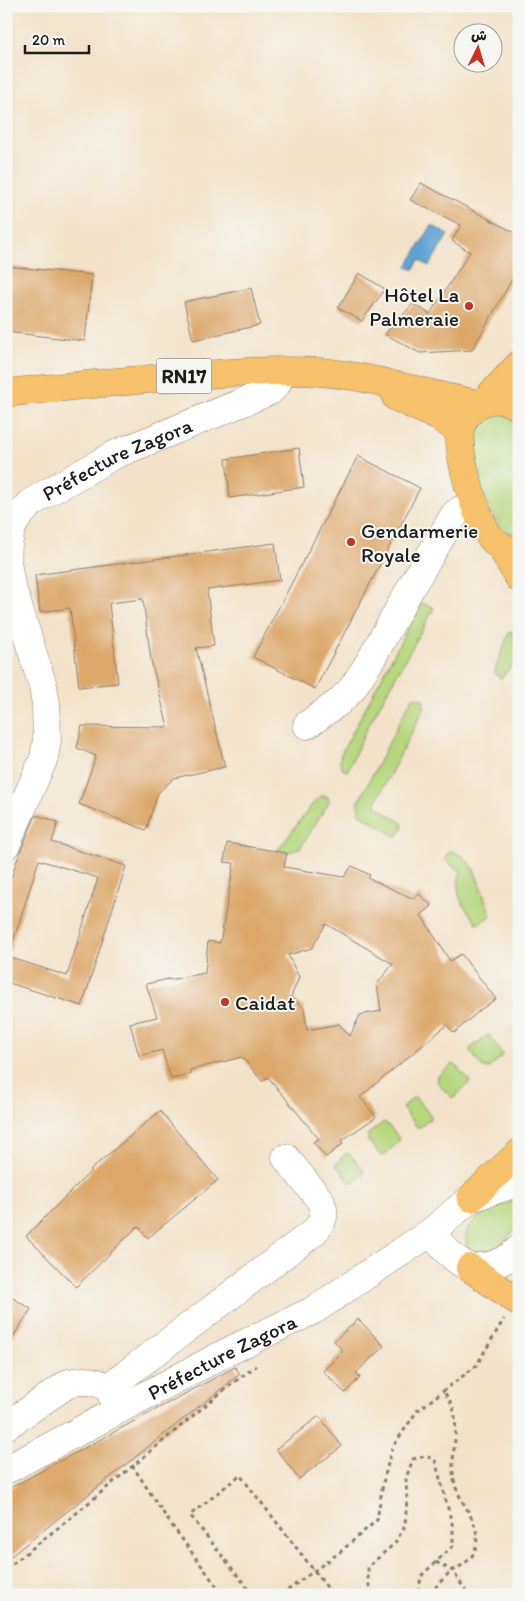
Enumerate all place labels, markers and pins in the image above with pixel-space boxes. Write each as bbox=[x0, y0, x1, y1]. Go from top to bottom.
place label: Hôtel La Palmeraie bbox=[369, 282, 459, 331]
marker: Hôtel La Palmeraie bbox=[463, 300, 475, 312]
place label: Gendarmerie Royale bbox=[361, 518, 478, 567]
marker: Gendarmerie Royale bbox=[345, 536, 357, 548]
place label: Caidat bbox=[235, 990, 295, 1015]
marker: Caidat bbox=[219, 996, 231, 1008]

